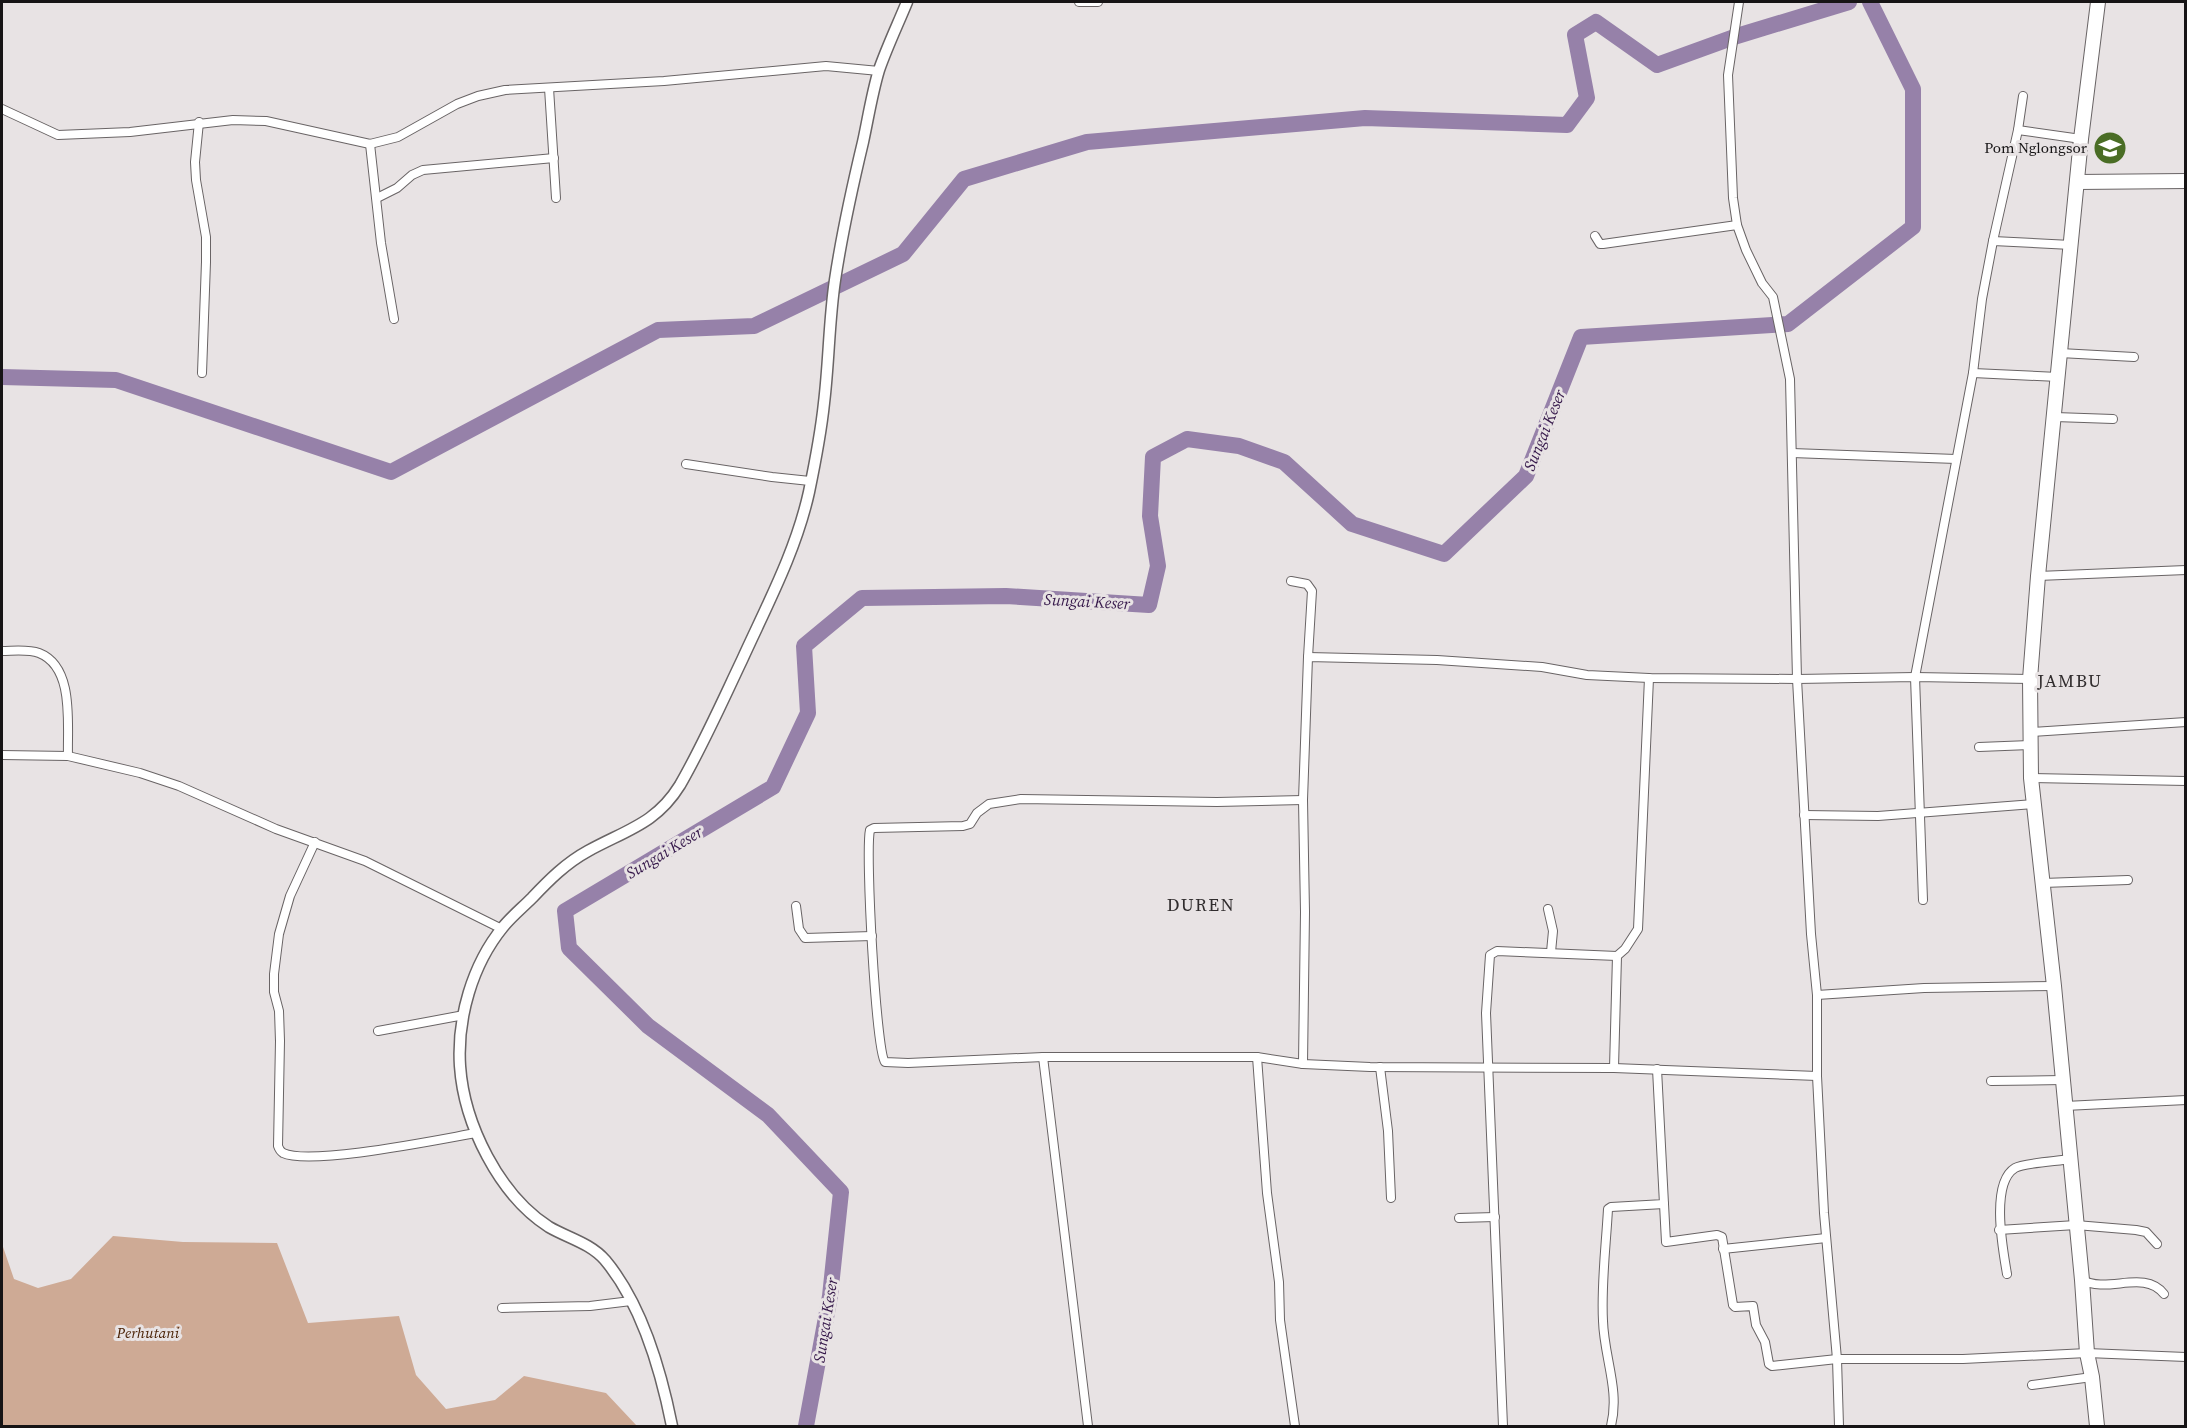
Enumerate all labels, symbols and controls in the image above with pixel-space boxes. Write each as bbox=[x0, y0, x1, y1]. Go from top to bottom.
school or university icon: Pom Nglongsor bbox=[2092, 130, 2128, 166]
place label: Pom Nglongsor bbox=[1984, 137, 2088, 158]
water label: Sungai Keser bbox=[1518, 386, 1570, 474]
water label: Sungai Keser bbox=[1044, 588, 1131, 614]
district label: JAMBU bbox=[2036, 668, 2103, 693]
water label: Sungai Keser bbox=[622, 820, 707, 884]
district label: DUREN bbox=[1167, 892, 1235, 917]
water label: Sungai Keser bbox=[807, 1275, 843, 1364]
park label: Perhutani bbox=[116, 1322, 180, 1343]

